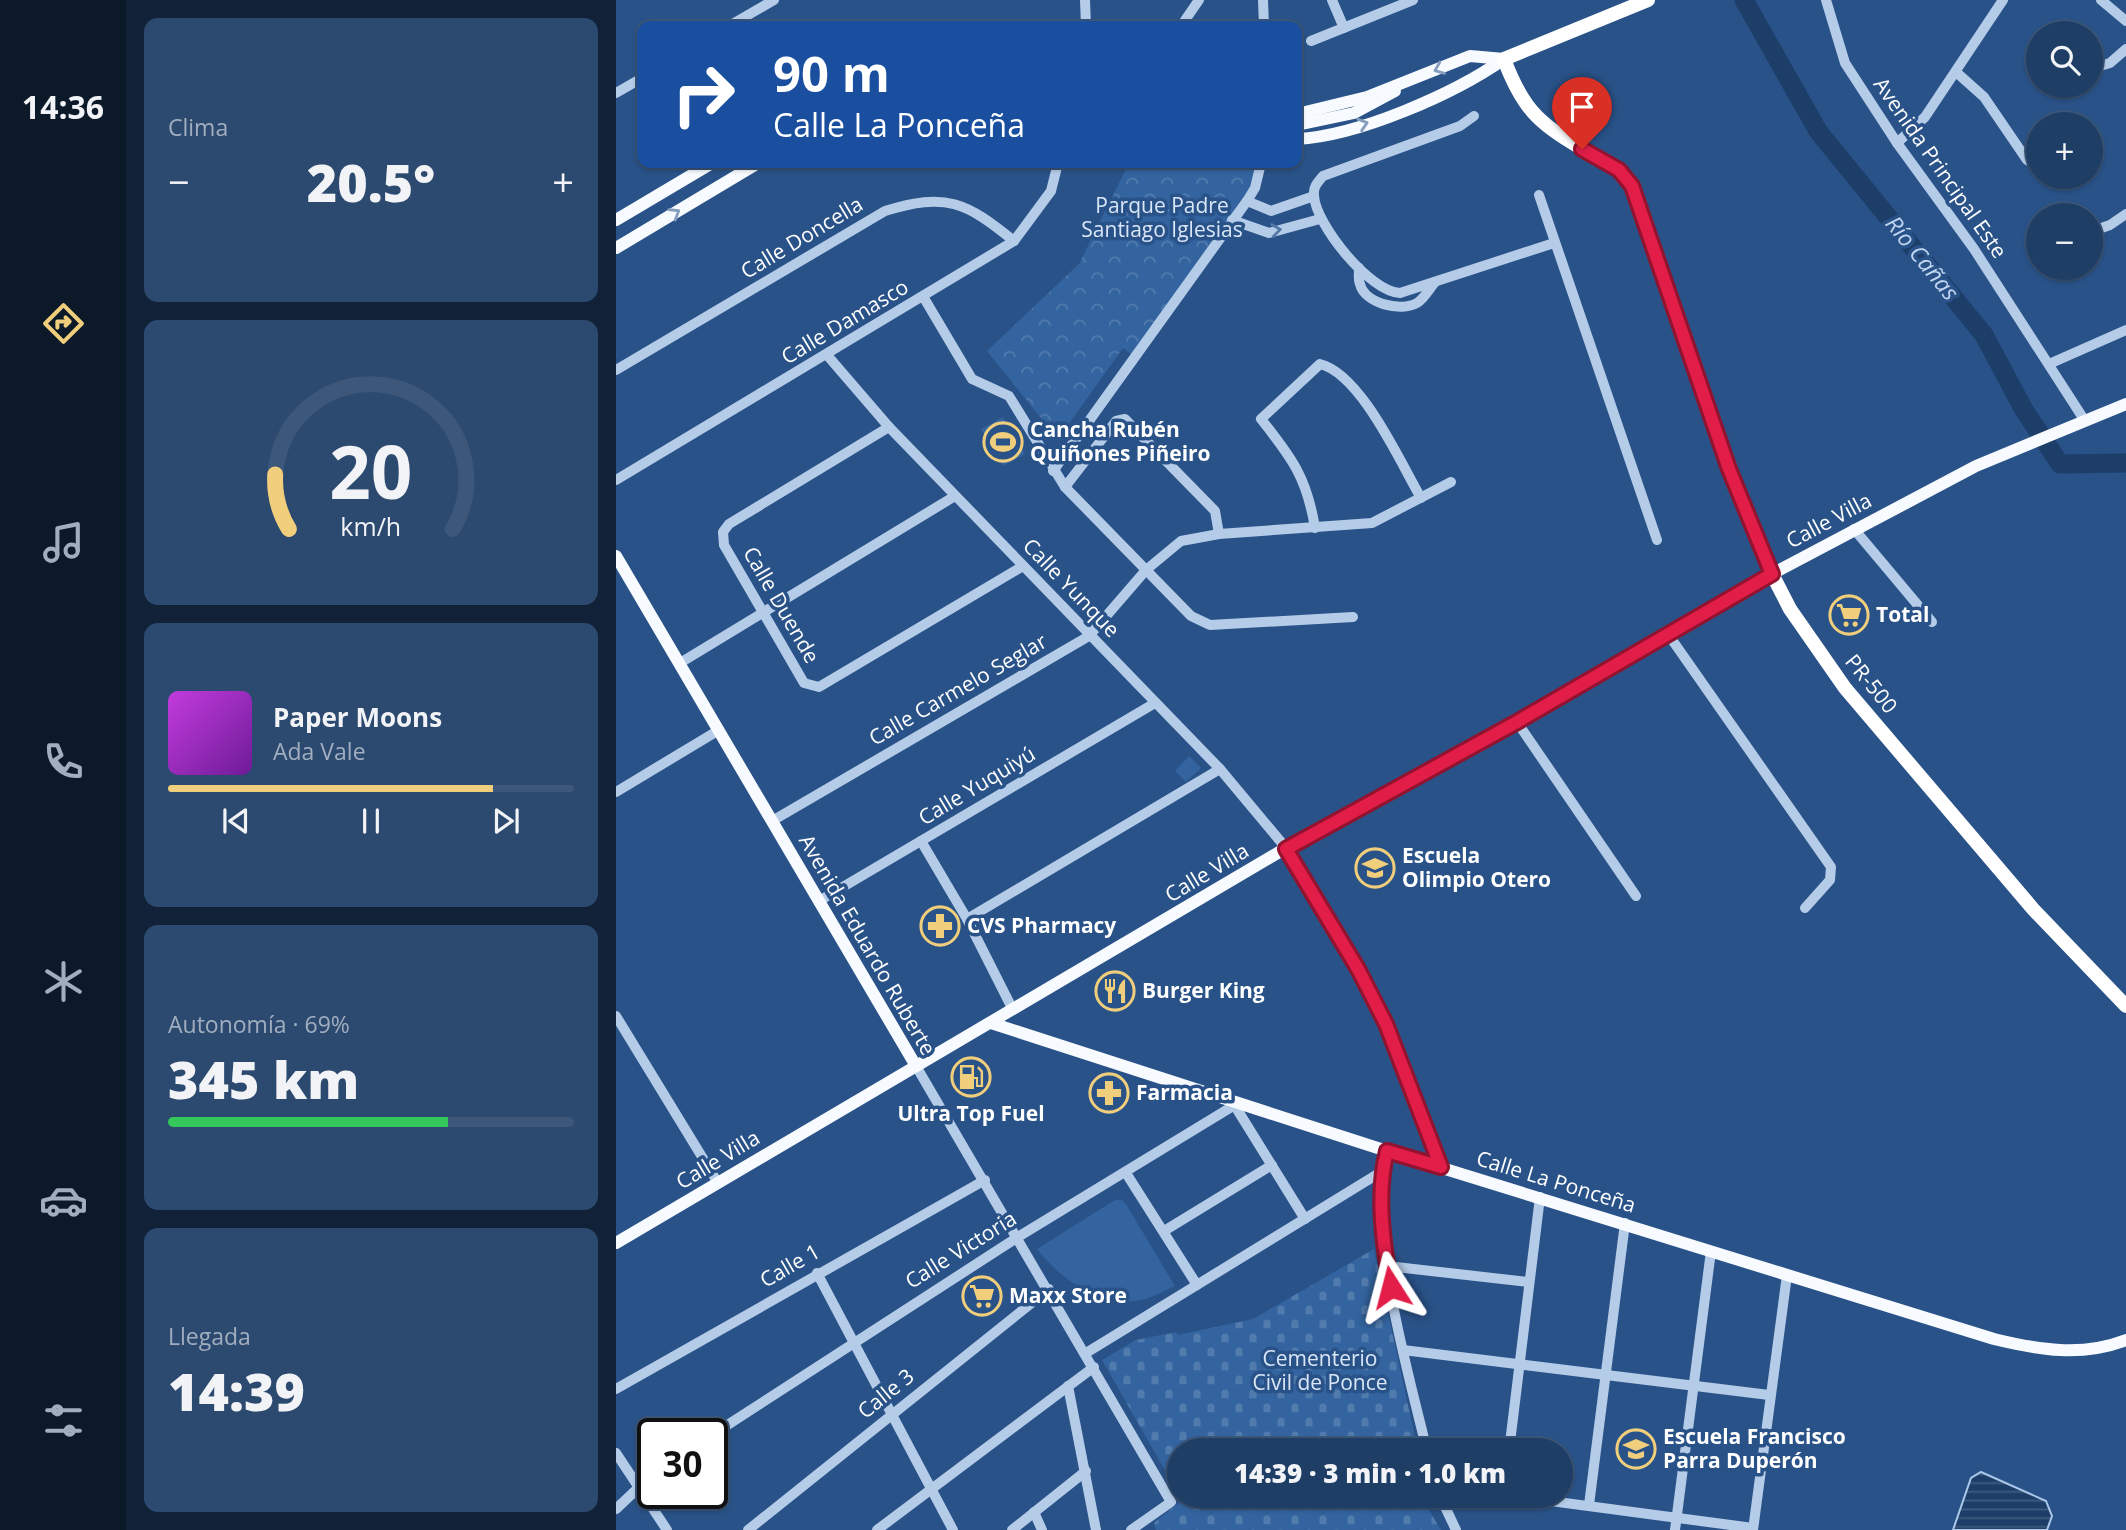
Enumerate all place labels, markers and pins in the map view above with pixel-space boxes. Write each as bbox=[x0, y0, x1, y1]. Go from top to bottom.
pin bbox=[1552, 77, 1612, 149]
place label: Cancha Rubén Quiñones Piñeiro bbox=[1030, 415, 1211, 467]
sports icon: Cancha Rubén Quiñones Piñeiro bbox=[982, 421, 1024, 463]
supermarket icon: Total bbox=[1828, 594, 1870, 636]
place label: Total bbox=[1876, 600, 1929, 628]
place label: Escuela Olimpio Otero bbox=[1402, 841, 1551, 893]
school or university icon: Escuela Olimpio Otero bbox=[1354, 847, 1396, 889]
pharmacy icon: CVS Pharmacy bbox=[919, 905, 961, 947]
place label: CVS Pharmacy bbox=[967, 911, 1116, 939]
restaurant icon: Burger King bbox=[1094, 970, 1136, 1012]
place label: Burger King bbox=[1142, 976, 1265, 1004]
fuel station icon: Ultra Top Fuel bbox=[950, 1056, 992, 1098]
pharmacy icon: Farmacia bbox=[1088, 1072, 1130, 1114]
place label: Farmacia bbox=[1136, 1078, 1233, 1106]
place label: Ultra Top Fuel bbox=[897, 1099, 1045, 1127]
supermarket icon: Maxx Store bbox=[961, 1275, 1003, 1317]
place label: Maxx Store bbox=[1009, 1281, 1127, 1309]
place label: Escuela Francisco Parra Duperón bbox=[1663, 1422, 1846, 1474]
school or university icon: Escuela Francisco Parra Duperón bbox=[1615, 1428, 1657, 1470]

